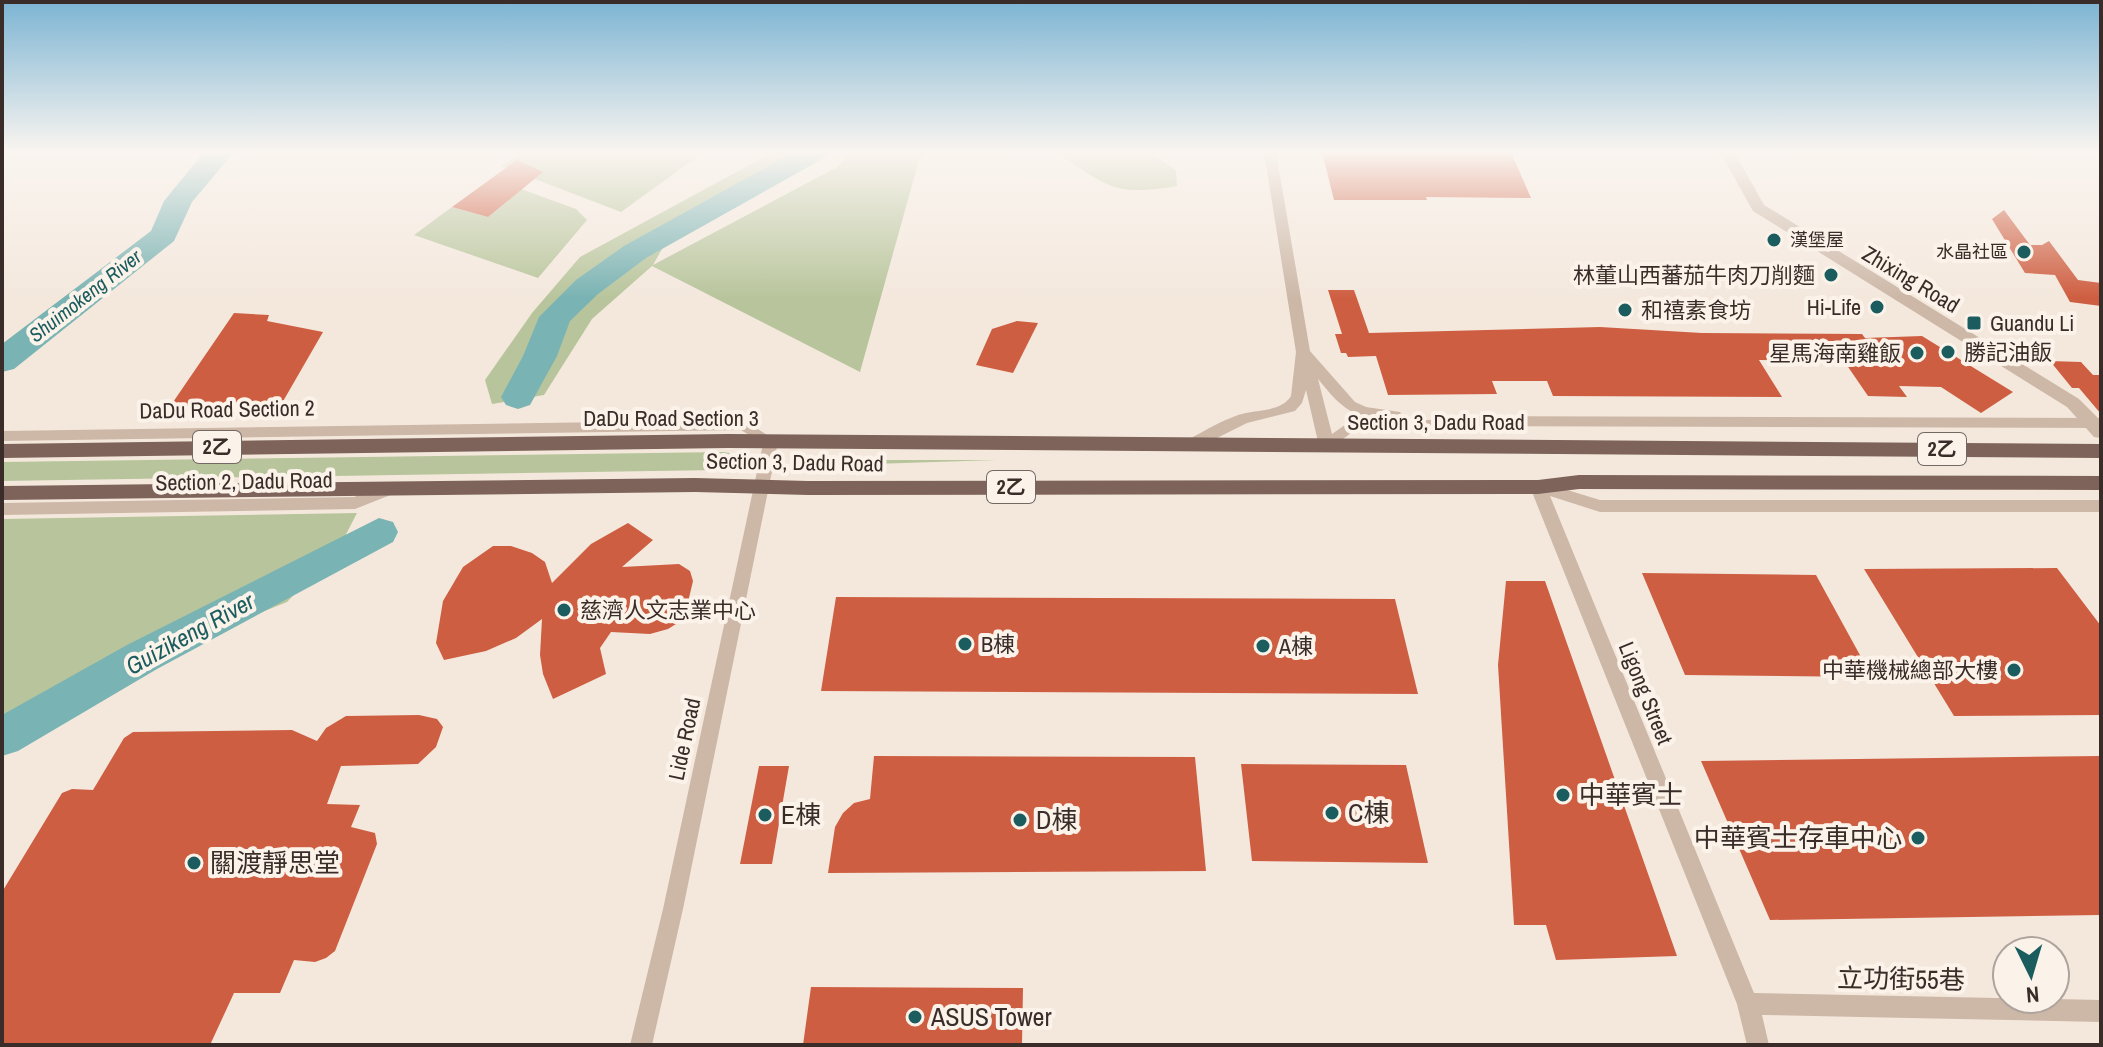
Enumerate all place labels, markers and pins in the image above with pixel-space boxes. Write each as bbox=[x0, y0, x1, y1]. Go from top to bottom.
place label: 漢堡屋 bbox=[1790, 227, 1844, 252]
marker: 漢堡屋 bbox=[1765, 231, 1783, 249]
place label: 水晶社區 bbox=[1936, 239, 2008, 264]
marker: 水晶社區 bbox=[2015, 243, 2033, 261]
place label: 林董山西蕃茄牛肉刀削麵 bbox=[1573, 260, 1815, 290]
marker: 林董山西蕃茄牛肉刀削麵 bbox=[1822, 266, 1840, 284]
place label: Hi-Life bbox=[1807, 292, 1861, 322]
place label: 和禧素食坊 bbox=[1641, 295, 1751, 325]
marker: Hi-Life bbox=[1868, 298, 1886, 316]
marker: 和禧素食坊 bbox=[1616, 301, 1634, 319]
place label: Guandu Li bbox=[1990, 308, 2074, 338]
marker: Guandu Li bbox=[1965, 314, 1983, 332]
place label: 勝記油飯 bbox=[1964, 337, 2052, 367]
place label: 星馬海南雞飯 bbox=[1769, 338, 1901, 368]
marker: 勝記油飯 bbox=[1939, 343, 1957, 361]
marker: 星馬海南雞飯 bbox=[1908, 344, 1926, 362]
place label: 慈濟人文志業中心 bbox=[580, 595, 756, 625]
marker: 慈濟人文志業中心 bbox=[555, 601, 573, 619]
place label: B棟 bbox=[981, 629, 1015, 659]
place label: A棟 bbox=[1278, 631, 1313, 661]
marker: B棟 bbox=[956, 635, 974, 653]
marker: A棟 bbox=[1254, 637, 1272, 655]
place label: 中華機械總部大樓 bbox=[1822, 655, 1998, 685]
marker: 中華機械總部大樓 bbox=[2005, 661, 2023, 679]
place label: 中華賓士 bbox=[1579, 777, 1683, 812]
marker: 中華賓士 bbox=[1554, 786, 1572, 804]
place label: C棟 bbox=[1348, 795, 1389, 830]
place label: E棟 bbox=[781, 797, 821, 832]
place label: D棟 bbox=[1036, 802, 1077, 837]
marker: C棟 bbox=[1323, 804, 1341, 822]
marker: E棟 bbox=[756, 806, 774, 824]
marker: D棟 bbox=[1011, 811, 1029, 829]
place label: 中華賓士存車中心 bbox=[1694, 820, 1902, 855]
marker: 中華賓士存車中心 bbox=[1909, 829, 1927, 847]
place label: 關渡靜思堂 bbox=[210, 845, 340, 880]
marker: 關渡靜思堂 bbox=[185, 854, 203, 872]
place label: ASUS Tower bbox=[930, 999, 1051, 1034]
marker: ASUS Tower bbox=[906, 1008, 924, 1026]

